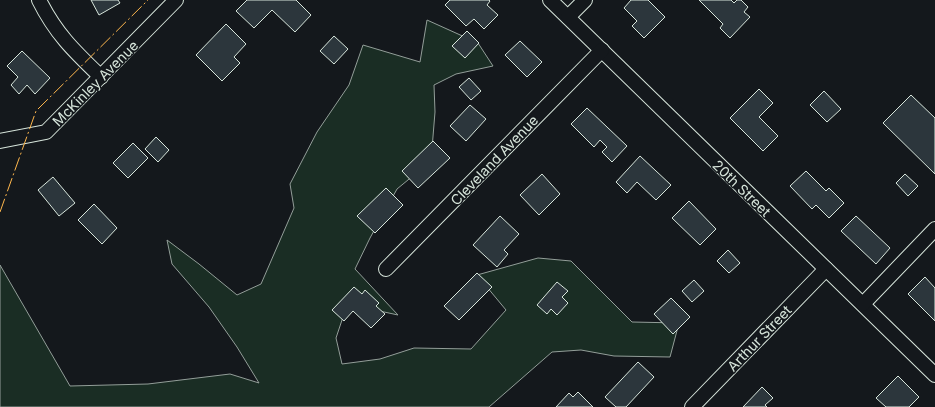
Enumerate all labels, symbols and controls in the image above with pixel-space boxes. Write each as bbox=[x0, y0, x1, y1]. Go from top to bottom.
street label: McKinley Avenue bbox=[49, 37, 141, 129]
street label: Cleveland Avenue bbox=[447, 111, 541, 209]
street label: 20th Street bbox=[710, 156, 775, 220]
street label: Arthur Street bbox=[723, 301, 795, 374]

